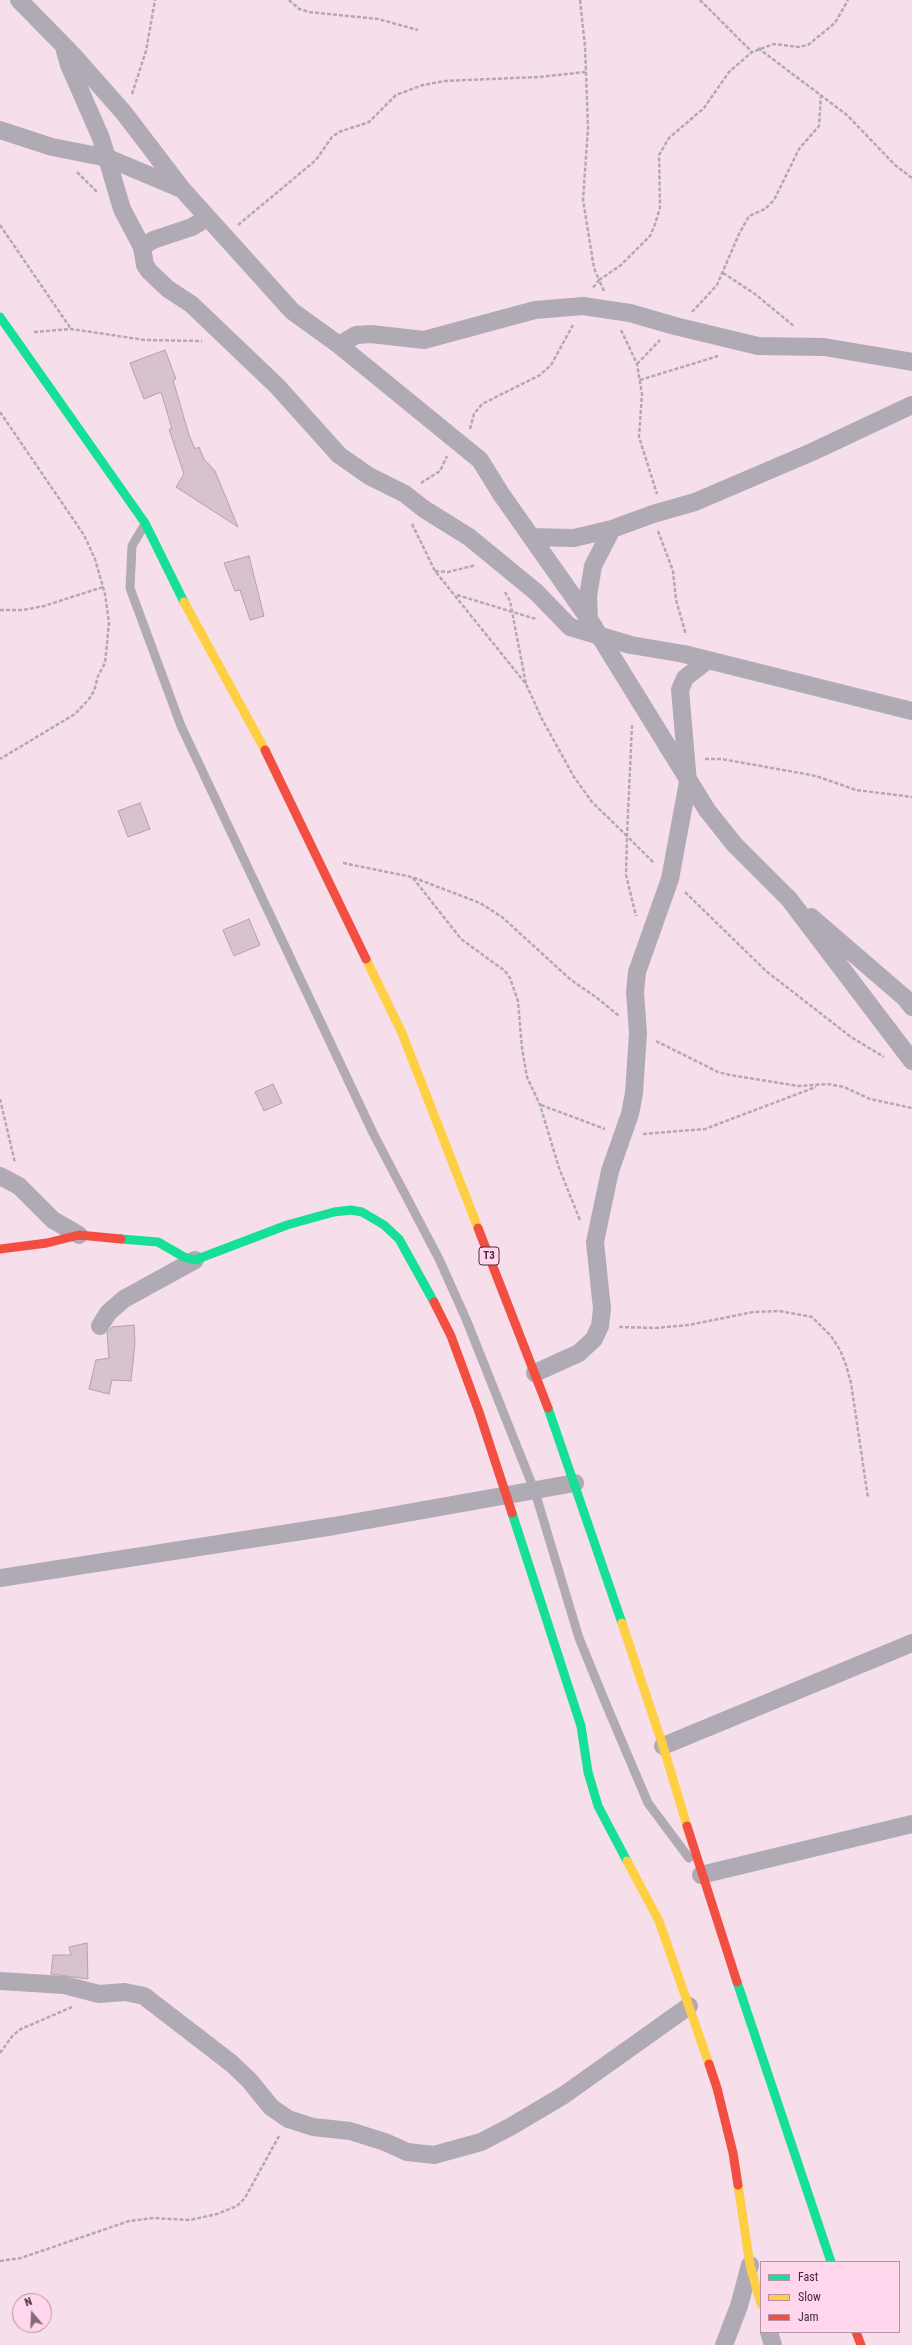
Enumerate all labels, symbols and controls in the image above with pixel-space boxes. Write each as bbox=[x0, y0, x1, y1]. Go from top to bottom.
road number: T3 bbox=[479, 1247, 499, 1265]
legend bbox=[760, 2261, 900, 2333]
text: Fast bbox=[798, 2270, 818, 2284]
text: Slow bbox=[798, 2290, 821, 2304]
north arrow bbox=[12, 2293, 52, 2333]
text: N bbox=[23, 2295, 34, 2309]
text: Jam bbox=[798, 2310, 819, 2324]

